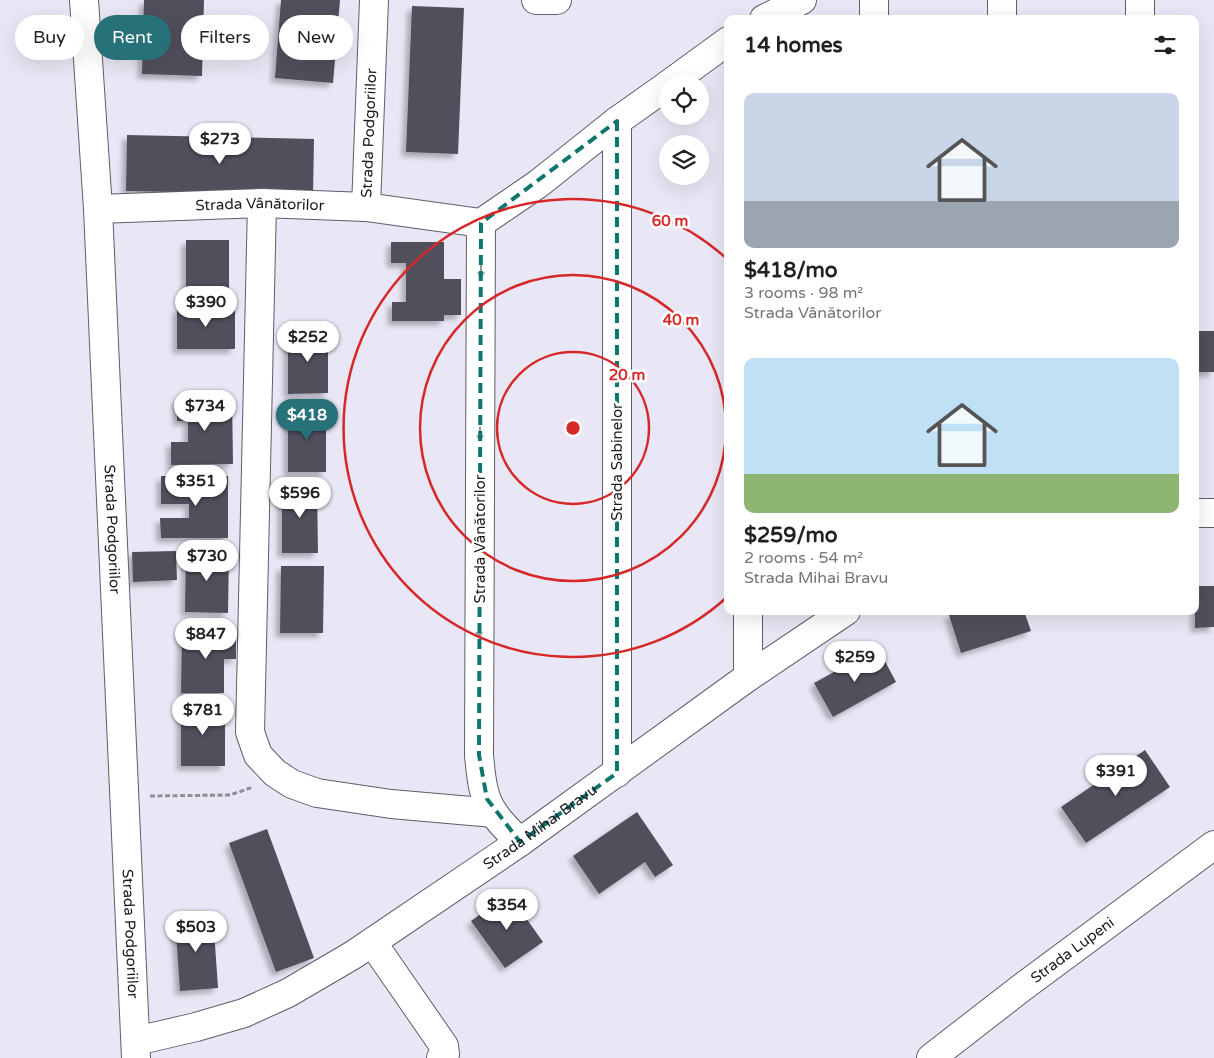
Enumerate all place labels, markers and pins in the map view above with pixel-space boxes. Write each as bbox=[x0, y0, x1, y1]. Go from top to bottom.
pin: $273 bbox=[190, 122, 250, 165]
pin: $390 bbox=[176, 286, 236, 328]
pin: $252 bbox=[278, 320, 338, 363]
pin: $734 bbox=[175, 390, 235, 432]
pin: $418 bbox=[277, 398, 337, 441]
centre of rings bbox=[564, 419, 582, 437]
pin: $351 bbox=[166, 464, 226, 507]
pin: $596 bbox=[270, 476, 330, 519]
pin: $730 bbox=[177, 540, 237, 582]
pin: $847 bbox=[176, 618, 236, 660]
pin: $259 bbox=[825, 640, 885, 683]
pin: $781 bbox=[173, 694, 233, 736]
pin: $391 bbox=[1086, 754, 1146, 797]
pin: $354 bbox=[477, 888, 537, 931]
pin: $503 bbox=[166, 910, 226, 953]

